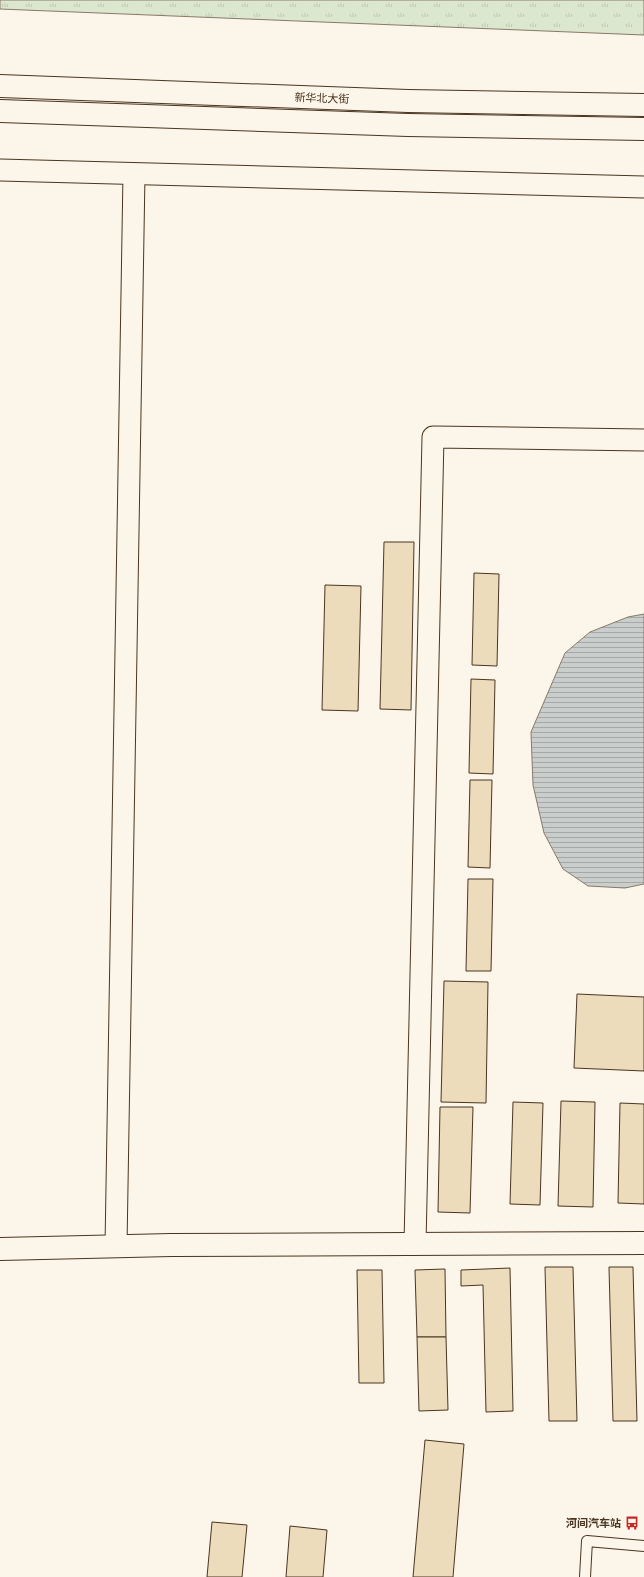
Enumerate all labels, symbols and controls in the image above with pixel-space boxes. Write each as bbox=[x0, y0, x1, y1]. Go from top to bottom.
street label: 新华北大街 bbox=[294, 91, 350, 105]
bus stop icon: 河间汽车站 bbox=[624, 1515, 640, 1531]
place label: 河间汽车站 bbox=[566, 1517, 621, 1529]

